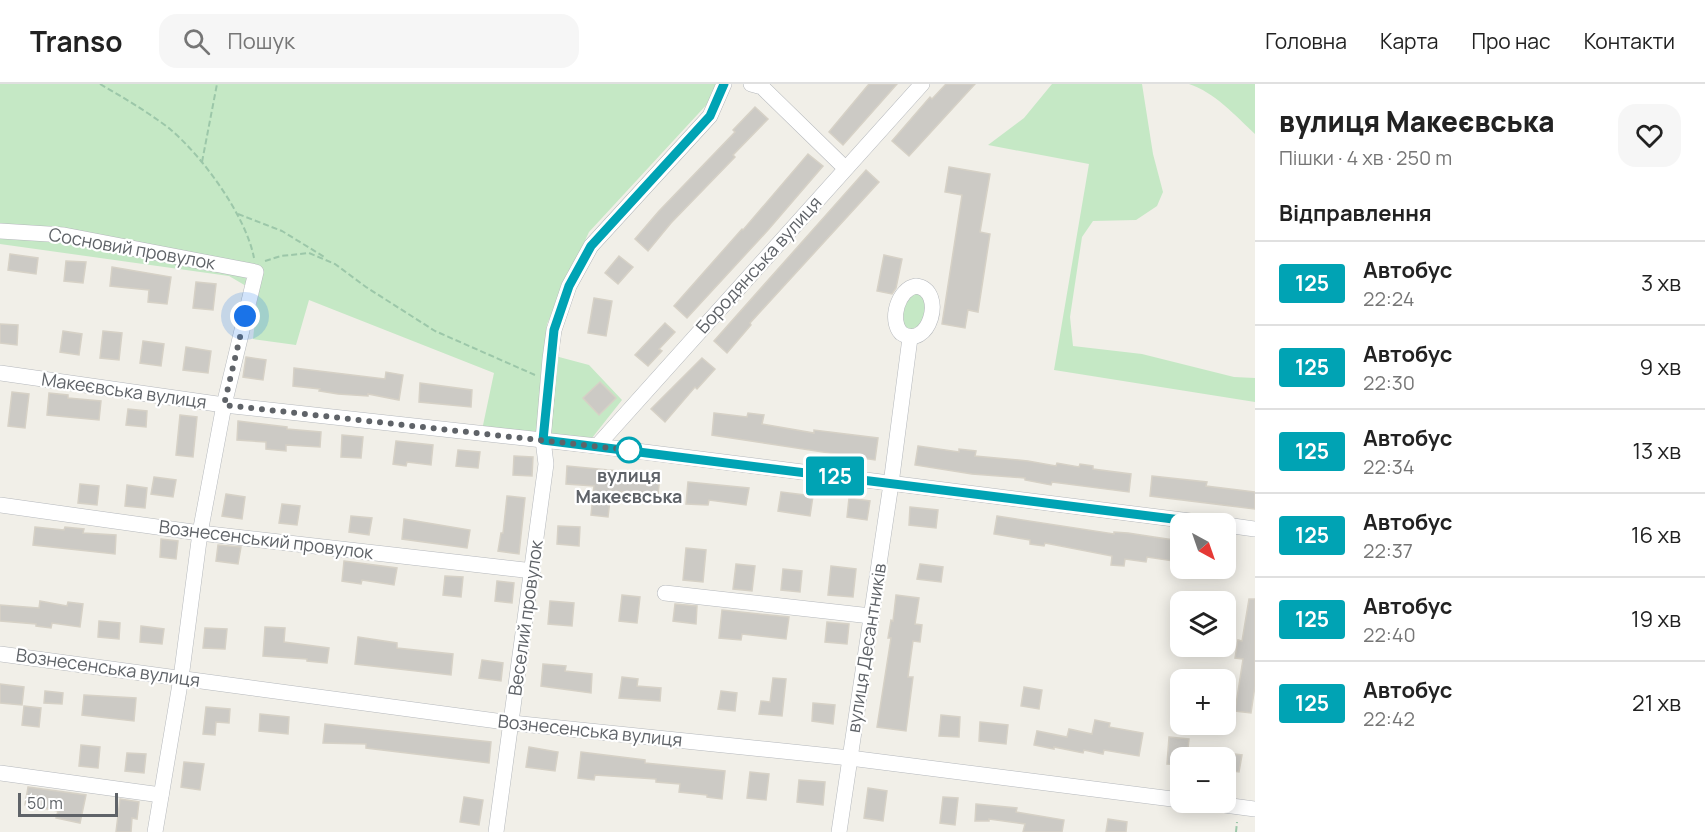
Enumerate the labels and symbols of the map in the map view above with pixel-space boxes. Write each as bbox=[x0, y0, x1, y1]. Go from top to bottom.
street label: Бородянська вулиця bbox=[690, 191, 826, 338]
street label: Сосновий провулок bbox=[47, 222, 218, 275]
your location bbox=[230, 301, 260, 331]
street label: Макеєвська вулиця bbox=[40, 367, 208, 413]
marker: вулиця Макеєвська bbox=[616, 437, 642, 463]
line badge: 125 bbox=[800, 456, 870, 496]
place label: вулиця Макеєвська bbox=[575, 463, 683, 508]
north arrow bbox=[1170, 513, 1236, 579]
street label: Вознесенський провулок bbox=[158, 514, 376, 564]
street label: Веселий провулок bbox=[502, 538, 548, 697]
street label: вулиця Десантників bbox=[841, 561, 891, 734]
street label: Вознесенська вулиця bbox=[15, 642, 202, 692]
street label: Вознесенська вулиця bbox=[497, 708, 684, 752]
scale bar bbox=[18, 790, 118, 818]

